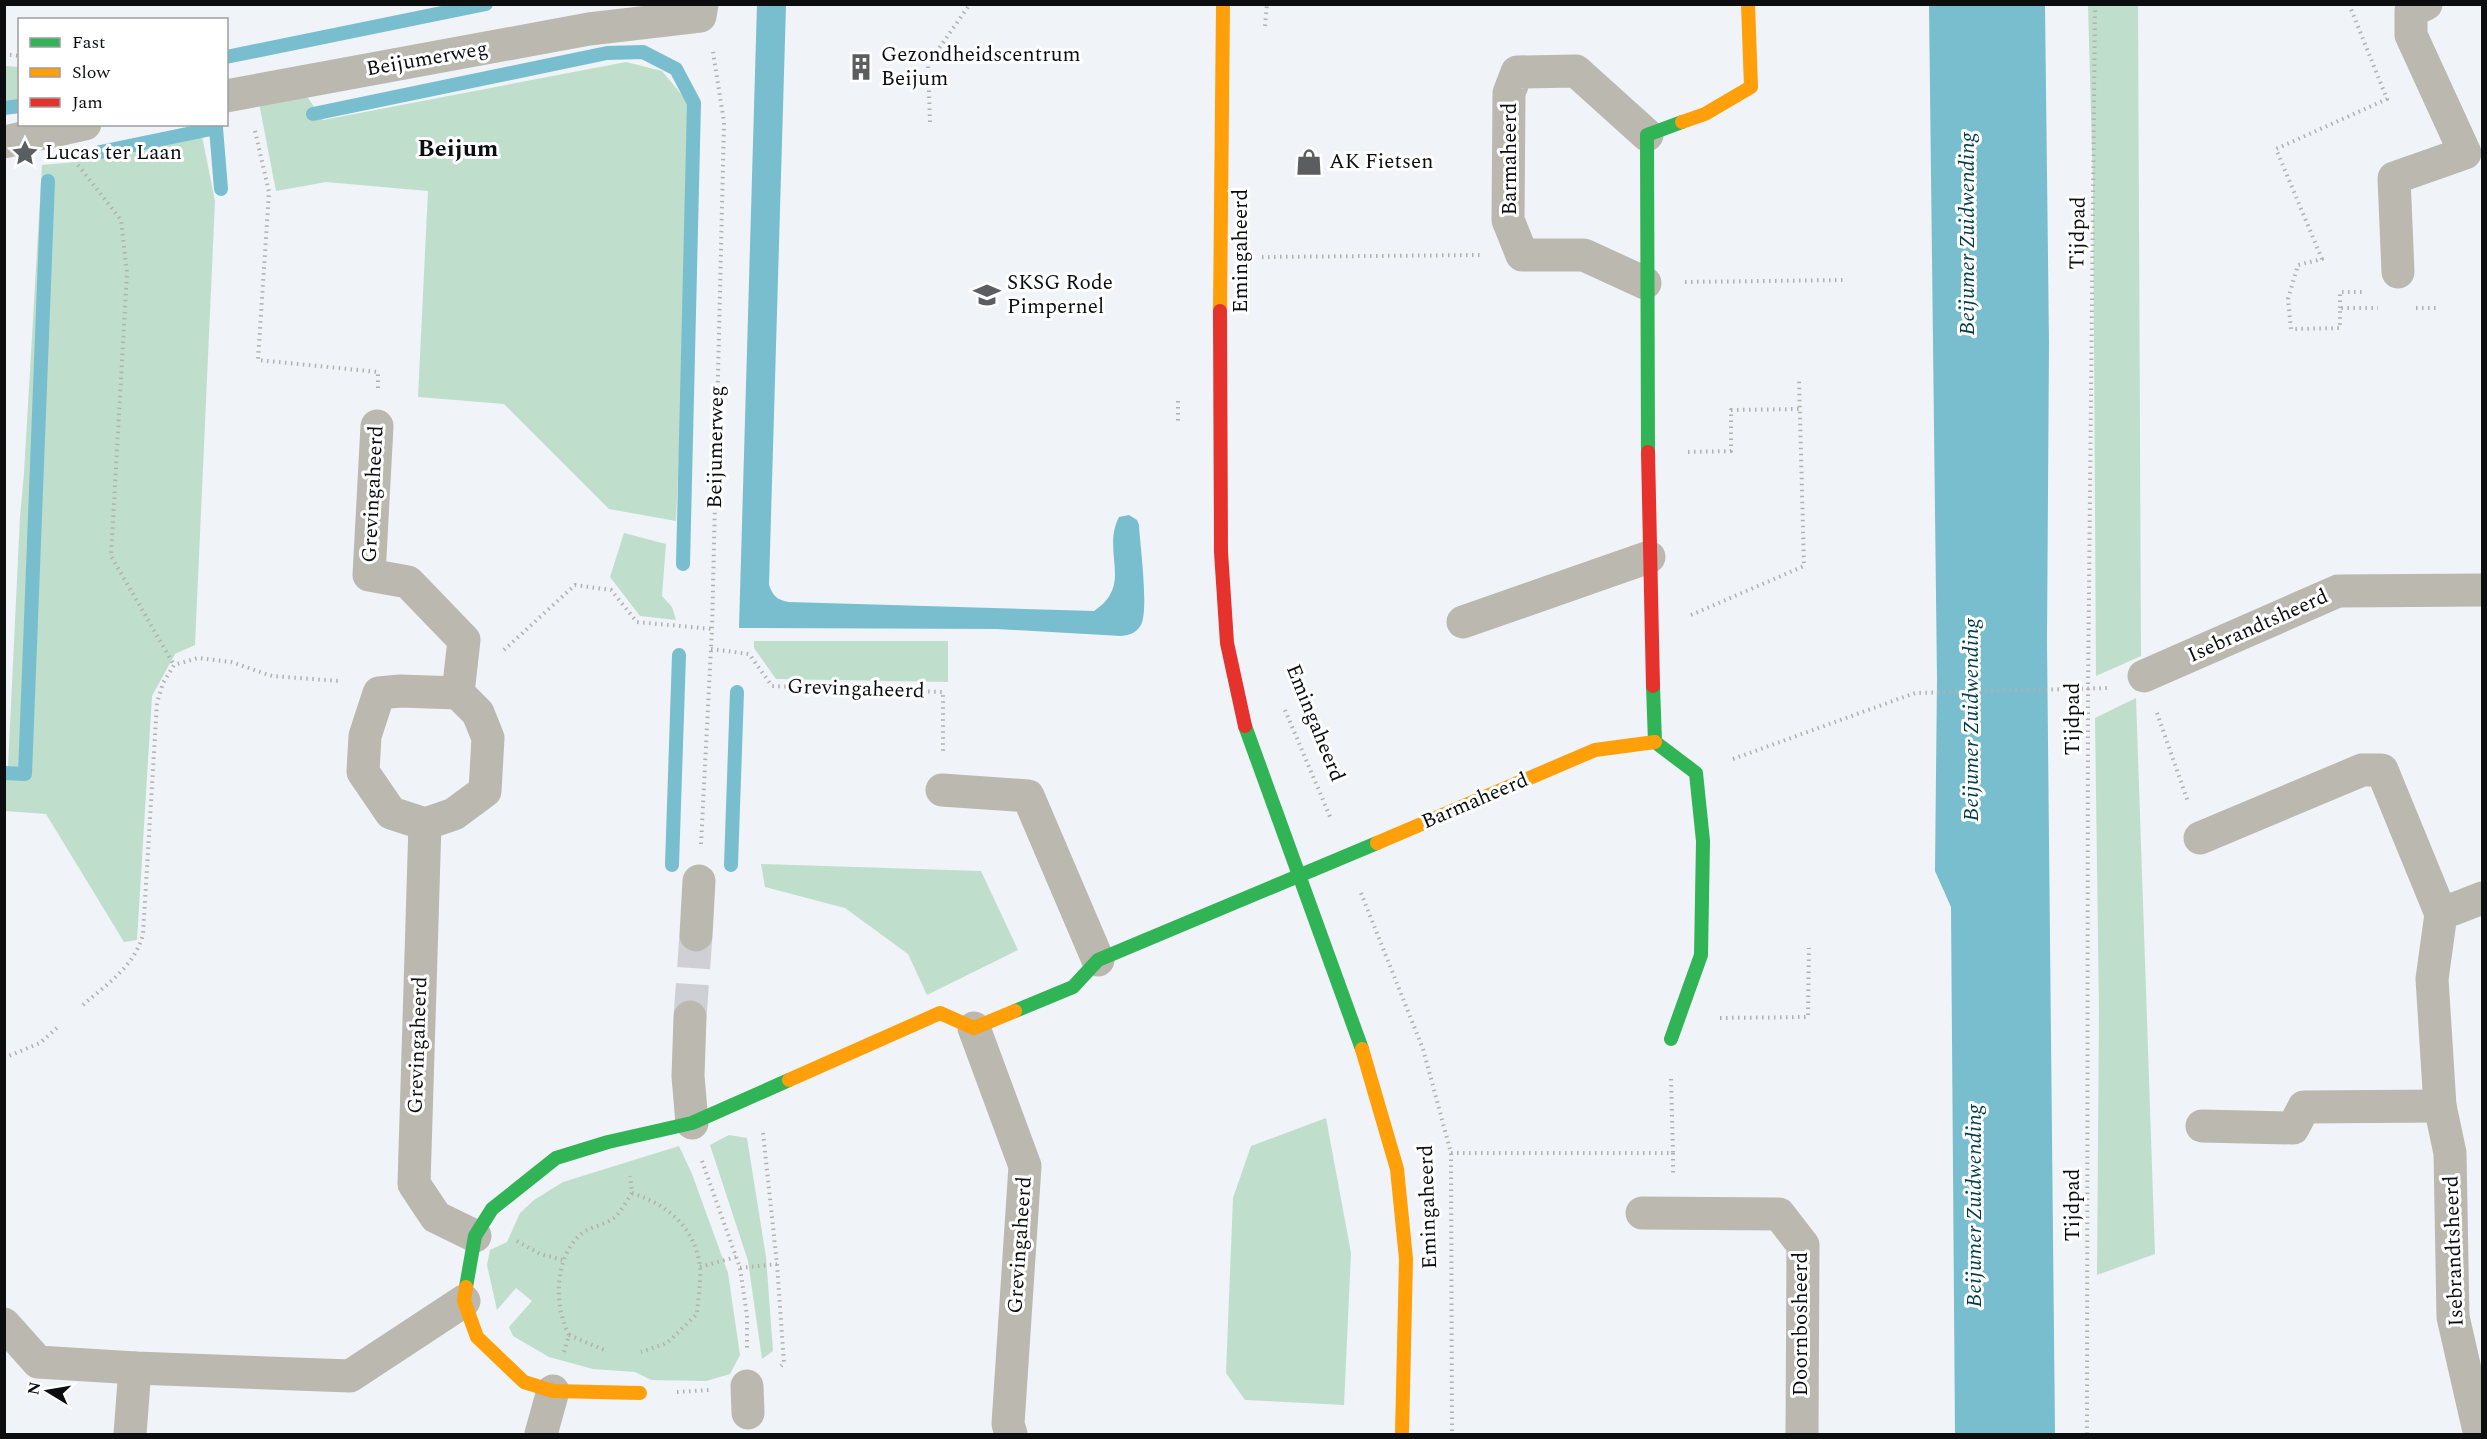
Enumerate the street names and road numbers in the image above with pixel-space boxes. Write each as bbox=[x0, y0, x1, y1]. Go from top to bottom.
street label: Beijumerweg bbox=[364, 33, 490, 85]
street label: Barmaheerd bbox=[1494, 102, 1526, 216]
street label: Emingaheerd bbox=[1225, 189, 1257, 313]
street label: Tijdpad bbox=[2061, 196, 2095, 270]
street label: Beijumerweg bbox=[699, 385, 733, 509]
street label: Grevingaheerd bbox=[353, 425, 393, 563]
street label: Isebrandtsheerd bbox=[2182, 581, 2334, 671]
street label: Emingaheerd bbox=[1277, 659, 1353, 787]
street label: Grevingaheerd bbox=[787, 671, 925, 707]
street label: Tijdpad bbox=[2057, 682, 2089, 756]
street label: Barmaheerd bbox=[1417, 764, 1533, 838]
street label: Grevingaheerd bbox=[400, 976, 436, 1114]
street label: Emingaheerd bbox=[1410, 1144, 1446, 1270]
street label: Tijdpad bbox=[2057, 1168, 2089, 1242]
street label: Grevingaheerd bbox=[999, 1175, 1041, 1315]
street label: Isebrandtsheerd bbox=[2435, 1175, 2473, 1327]
street label: Doornbosheerd bbox=[1785, 1252, 1817, 1396]

